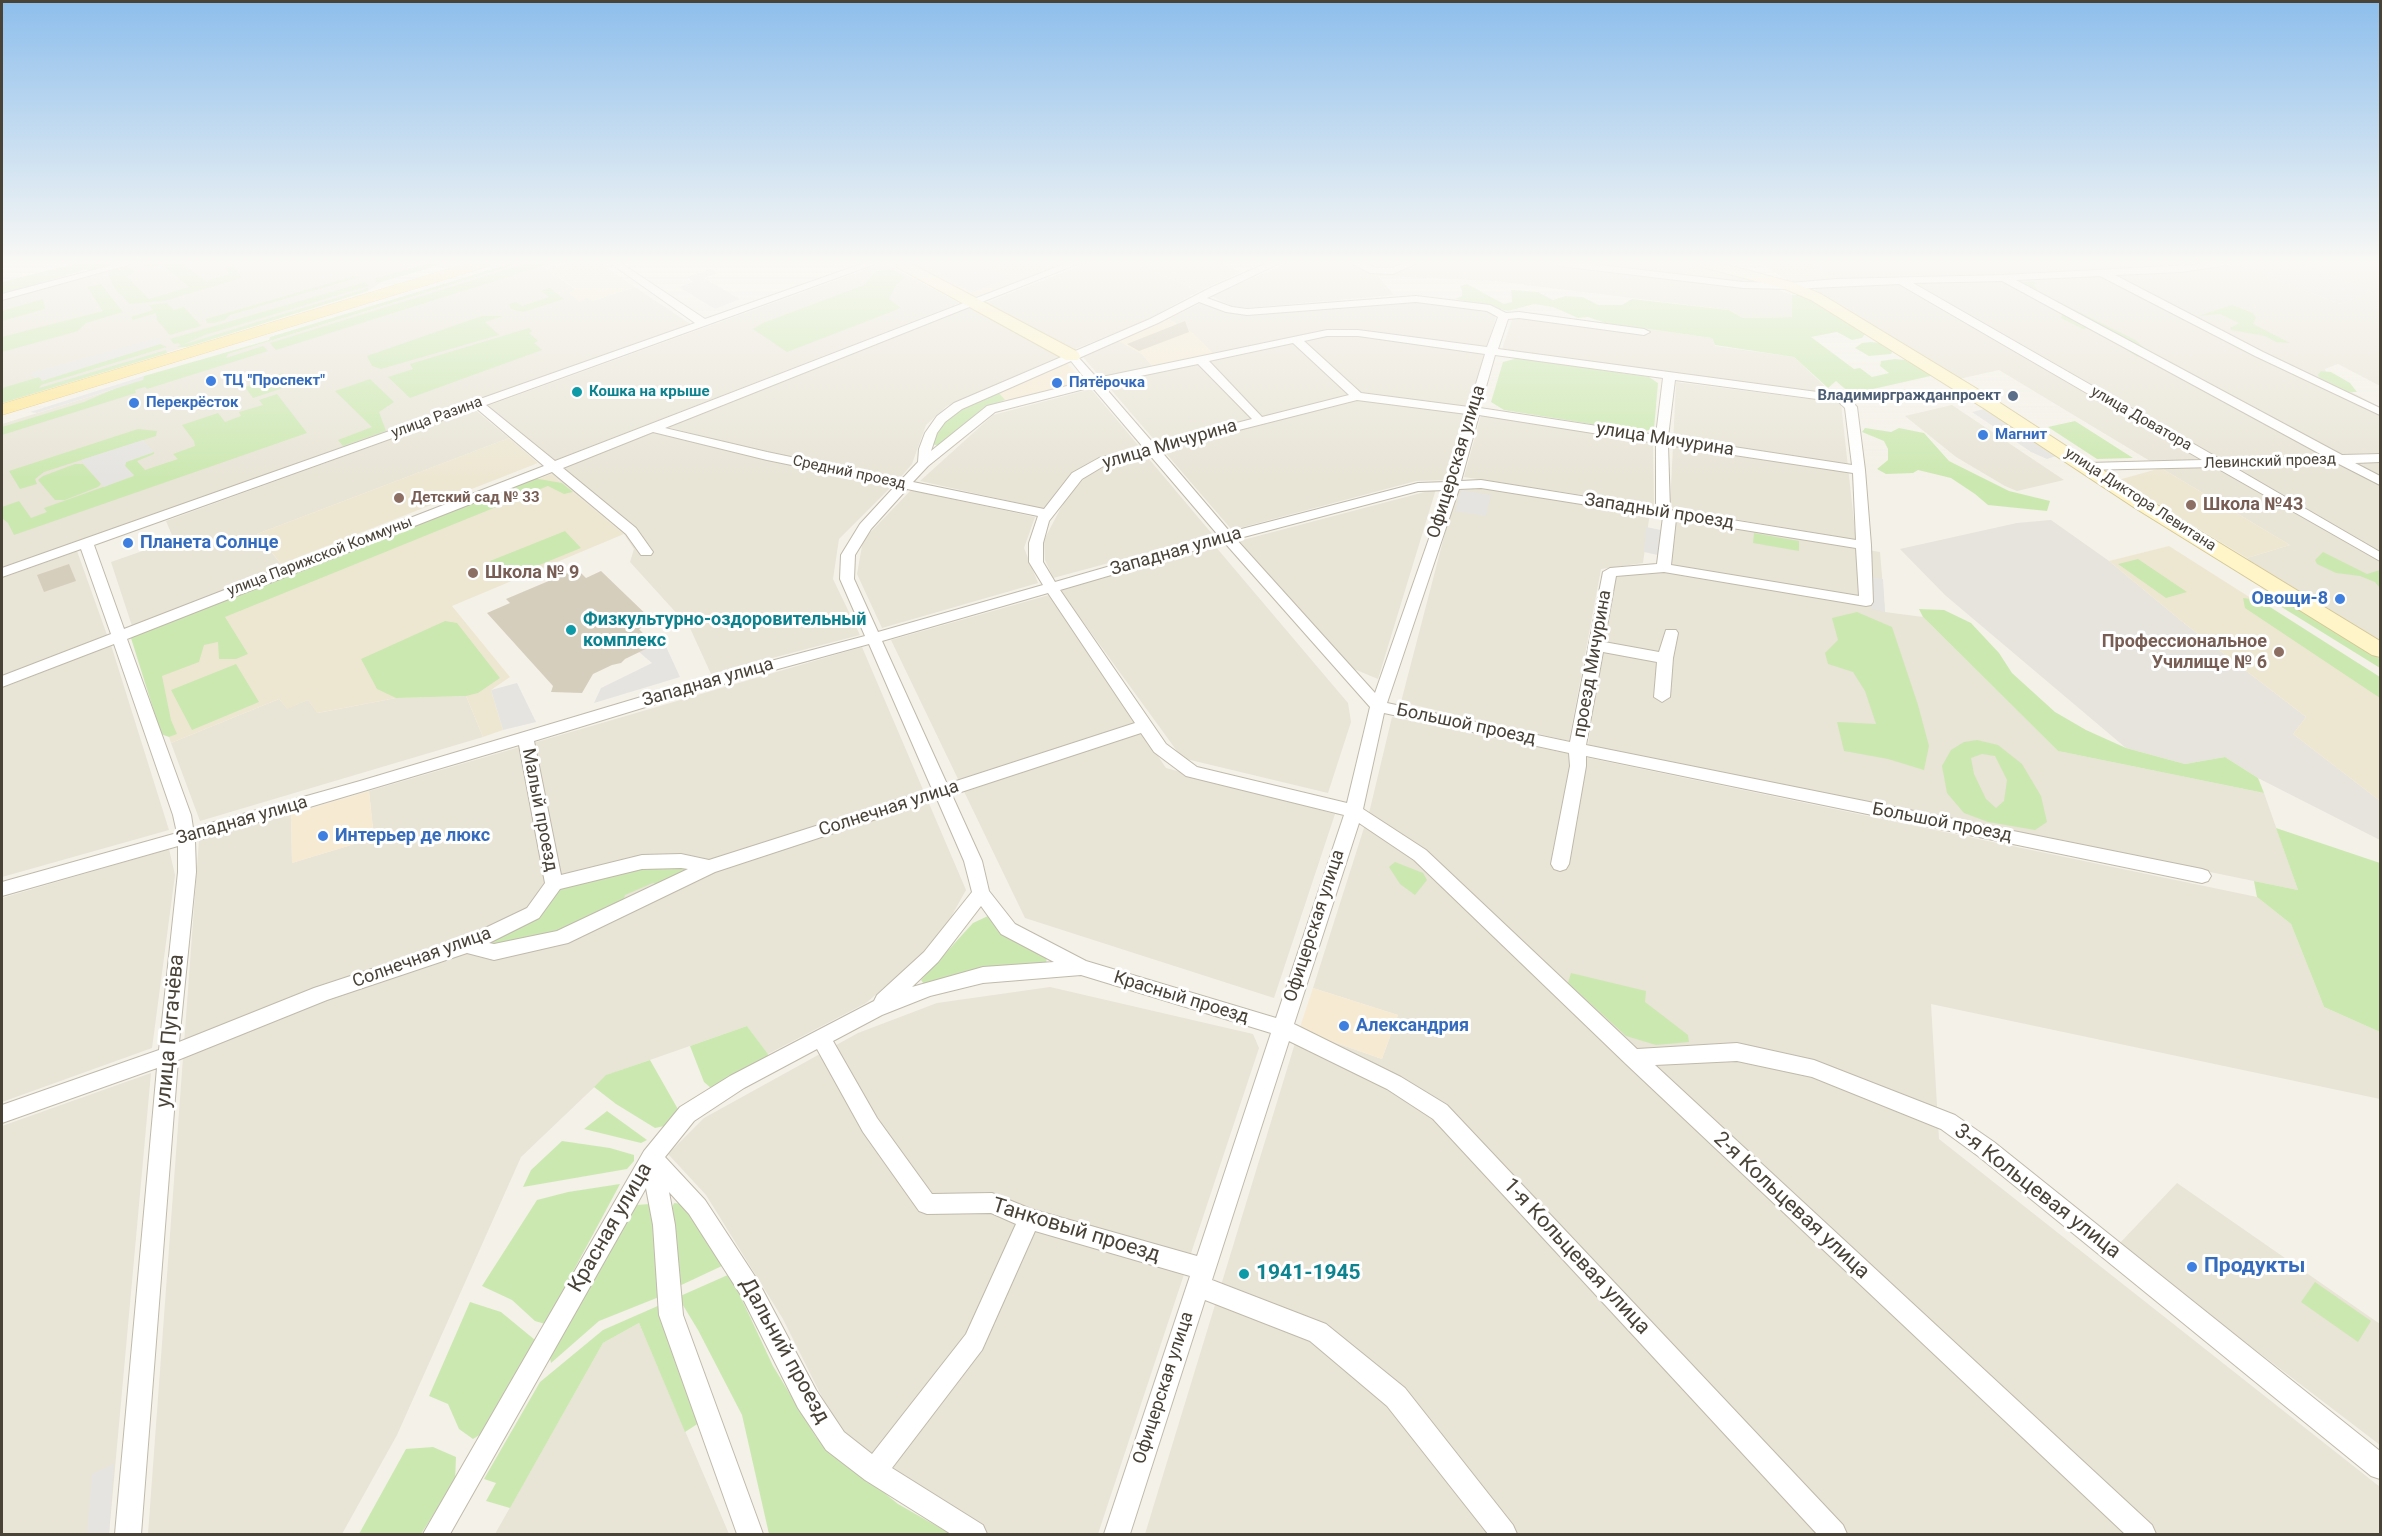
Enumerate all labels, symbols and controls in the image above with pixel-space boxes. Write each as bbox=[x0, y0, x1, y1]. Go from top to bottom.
place label: ТЦ "Проспект" bbox=[223, 372, 325, 390]
marker: ТЦ "Проспект" bbox=[204, 374, 218, 388]
place label: Пятёрочка bbox=[1069, 374, 1145, 392]
marker: Пятёрочка bbox=[1050, 376, 1064, 390]
place label: Кошка на крыше bbox=[589, 383, 710, 401]
street label: Офицерская улица bbox=[1423, 383, 1491, 541]
street label: улица Доватора bbox=[2087, 383, 2195, 455]
marker: Кошка на крыше bbox=[570, 385, 584, 399]
place label: Владимиргражданпроект bbox=[1818, 387, 2001, 405]
marker: Владимиргражданпроект bbox=[2006, 389, 2020, 403]
street label: улица Разина bbox=[389, 393, 485, 443]
place label: Перекрёсток bbox=[146, 394, 238, 412]
marker: Перекрёсток bbox=[127, 396, 141, 410]
street label: улица Мичурина bbox=[1100, 415, 1240, 475]
street label: улица Мичурина bbox=[1595, 418, 1735, 462]
place label: Магнит bbox=[1995, 426, 2047, 444]
marker: Магнит bbox=[1976, 428, 1990, 442]
street label: улица Диктора Левитана bbox=[2061, 444, 2219, 556]
street label: Левинский проезд bbox=[2204, 451, 2336, 473]
street label: Средний проезд bbox=[791, 452, 907, 494]
place label: Детский сад № 33 bbox=[411, 489, 539, 507]
street label: Западный проезд bbox=[1583, 490, 1735, 534]
marker: Детский сад № 33 bbox=[392, 491, 406, 505]
place label: Школа №43 bbox=[2203, 494, 2303, 516]
marker: Школа №43 bbox=[2184, 498, 2198, 512]
street label: улица Парижской Коммуны bbox=[225, 513, 415, 601]
street label: Западная улица bbox=[1108, 523, 1244, 581]
place label: Планета Солнце bbox=[140, 532, 278, 554]
marker: Планета Солнце bbox=[121, 536, 135, 550]
place label: Школа № 9 bbox=[485, 562, 579, 584]
marker: Школа № 9 bbox=[466, 566, 480, 580]
street label: проезд Мичурина bbox=[1569, 588, 1617, 740]
place label: Овощи-8 bbox=[2251, 588, 2328, 610]
marker: Овощи-8 bbox=[2333, 592, 2347, 606]
place label: Физкультурно-оздоровительный комплекс bbox=[583, 609, 866, 652]
marker: Физкультурно-оздоровительный комплекс bbox=[564, 623, 578, 637]
place label: Профессиональное Училище № 6 bbox=[2102, 631, 2267, 674]
marker: Профессиональное Училище № 6 bbox=[2272, 645, 2286, 659]
street label: Западная улица bbox=[640, 654, 776, 712]
street label: Большой проезд bbox=[1394, 700, 1538, 750]
street label: Малый проезд bbox=[516, 747, 562, 873]
street label: Солнечная улица bbox=[816, 776, 962, 842]
street label: Западная улица bbox=[174, 792, 310, 850]
street label: Большой проезд bbox=[1870, 799, 2014, 847]
place label: Интерьер де люкс bbox=[335, 825, 490, 847]
marker: Интерьер де люкс bbox=[316, 829, 330, 843]
street label: Офицерская улица bbox=[1280, 847, 1350, 1005]
street label: Солнечная улица bbox=[350, 923, 494, 993]
street label: улица Пугачёва bbox=[152, 953, 190, 1109]
street label: Красный проезд bbox=[1111, 967, 1251, 1029]
place label: Александрия bbox=[1356, 1015, 1469, 1037]
marker: Александрия bbox=[1337, 1019, 1351, 1033]
street label: 3-я Кольцевая улица bbox=[1949, 1119, 2125, 1265]
street label: 2-я Кольцевая улица bbox=[1708, 1127, 1874, 1285]
street label: Красная улица bbox=[564, 1159, 658, 1297]
street label: 1-я Кольцевая улица bbox=[1497, 1174, 1655, 1340]
street label: Танковый проезд bbox=[989, 1194, 1163, 1268]
place label: Продукты bbox=[2204, 1254, 2306, 1280]
marker: Продукты bbox=[2185, 1260, 2199, 1274]
place label: 1941-1945 bbox=[1256, 1261, 1361, 1287]
marker: 1941-1945 bbox=[1237, 1267, 1251, 1281]
street label: Дальний проезд bbox=[734, 1274, 834, 1428]
street label: Офицерская улица bbox=[1129, 1309, 1199, 1467]

